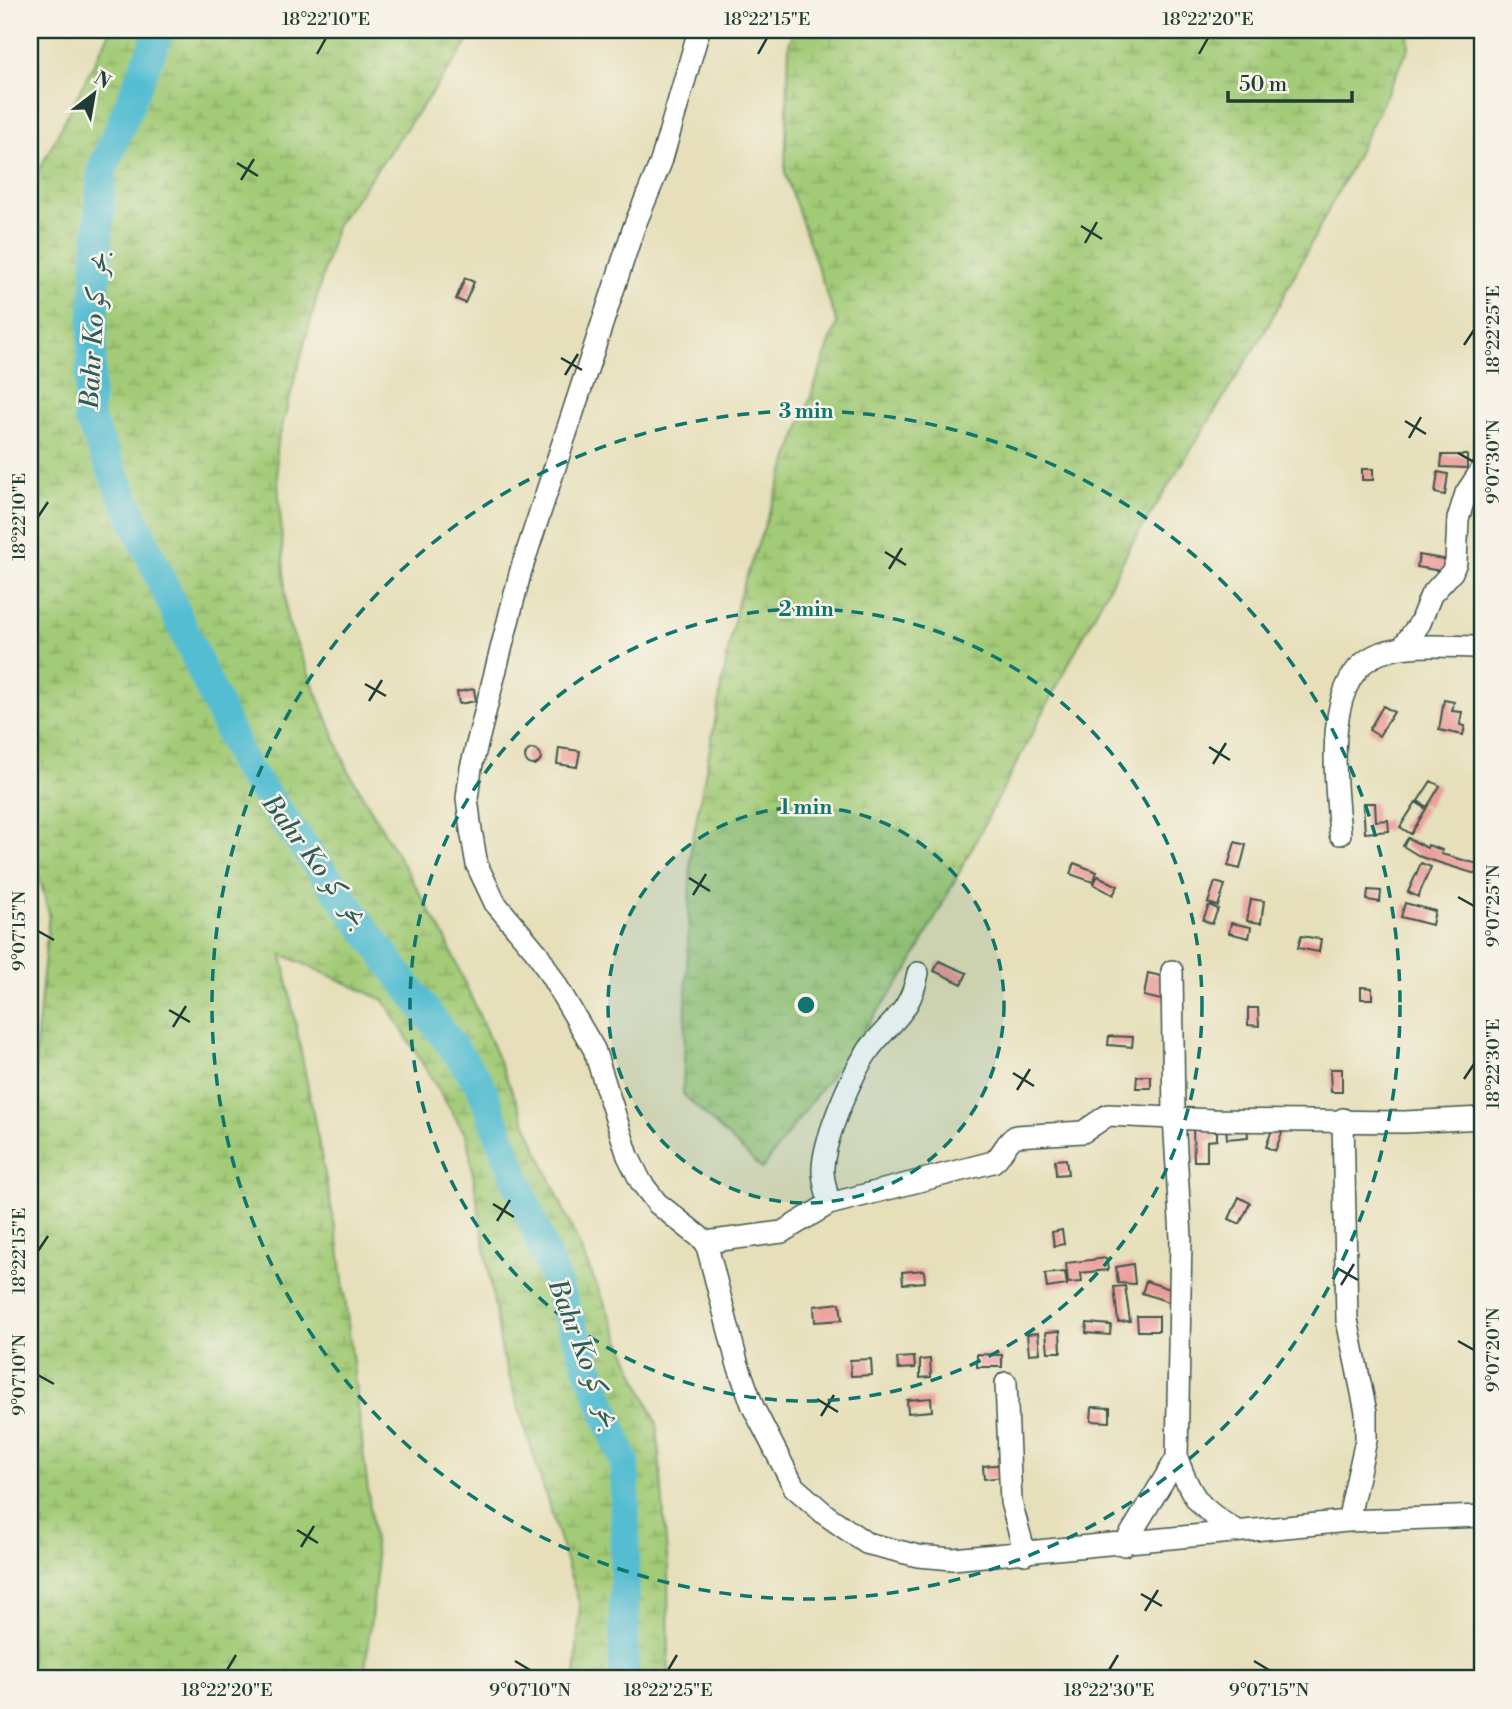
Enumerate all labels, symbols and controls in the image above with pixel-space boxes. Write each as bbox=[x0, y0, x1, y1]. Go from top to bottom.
text: 18°22'10"E bbox=[282, 8, 370, 31]
text: 18°22'15"E bbox=[724, 8, 810, 31]
text: 18°22'20"E bbox=[1162, 8, 1254, 31]
north arrow bbox=[60, 60, 130, 130]
scale bar bbox=[1228, 60, 1353, 104]
text: N bbox=[90, 66, 115, 94]
text: 50 m bbox=[1239, 72, 1287, 98]
water label: Bahr Ko بحر كو bbox=[74, 250, 114, 411]
text: 18°22'25"E bbox=[1482, 285, 1505, 375]
text: 3 min bbox=[779, 399, 833, 425]
text: 9°07'30"N bbox=[1482, 419, 1505, 504]
text: 18°22'10"E bbox=[8, 473, 31, 561]
text: 2 min bbox=[778, 597, 834, 623]
water label: Bahr Ko بحر كو bbox=[254, 788, 375, 934]
text: 1 min bbox=[780, 795, 832, 821]
text: 9°07'25"N bbox=[1482, 864, 1505, 947]
text: 9°07'15"N bbox=[8, 890, 31, 971]
centre of rings bbox=[794, 993, 818, 1017]
text: 18°22'30"E bbox=[1482, 1019, 1505, 1109]
text: 18°22'15"E bbox=[8, 1208, 31, 1294]
water label: Bahr Ko بحر كو bbox=[540, 1274, 627, 1433]
text: 9°07'20"N bbox=[1482, 1307, 1505, 1392]
text: 9°07'10"N bbox=[8, 1333, 31, 1416]
text: 18°22'20"E bbox=[181, 1679, 273, 1702]
text: 9°07'10"N bbox=[489, 1679, 572, 1702]
text: 18°22'25"E bbox=[623, 1679, 713, 1702]
text: 18°22'30"E bbox=[1064, 1679, 1154, 1702]
text: 9°07'15"N bbox=[1229, 1679, 1310, 1702]

